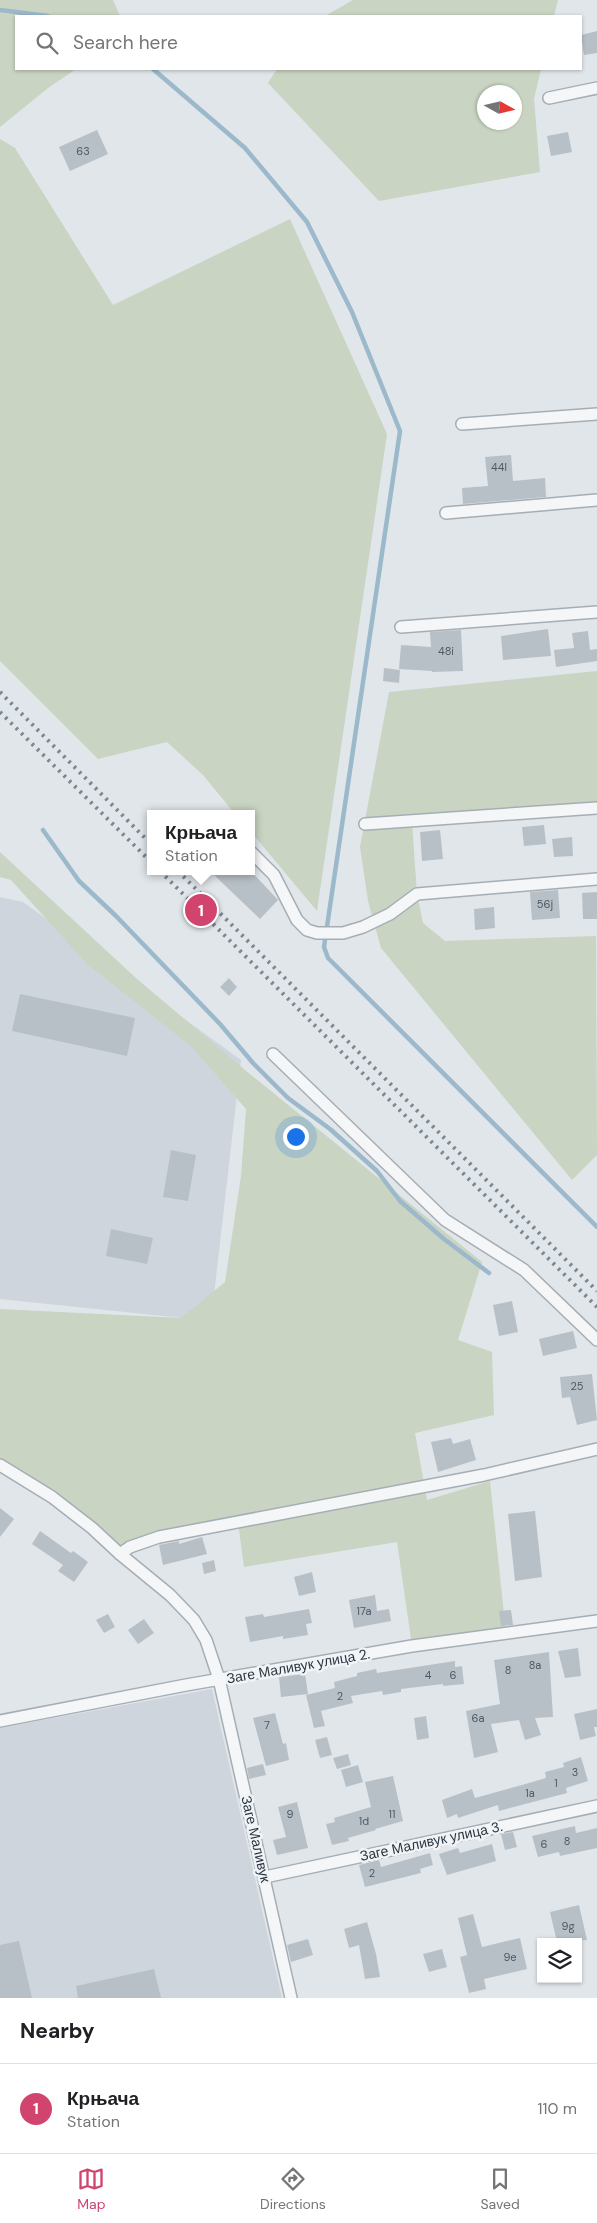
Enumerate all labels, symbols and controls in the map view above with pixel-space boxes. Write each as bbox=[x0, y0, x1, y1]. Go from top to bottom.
search box bbox=[15, 15, 582, 70]
icon: search bbox=[33, 29, 61, 57]
text: Search here bbox=[73, 30, 178, 55]
north arrow bbox=[477, 85, 522, 130]
house number: 63 bbox=[76, 144, 90, 158]
house number: 44l bbox=[491, 460, 507, 474]
house number: 48i bbox=[438, 644, 454, 658]
popup bbox=[147, 810, 255, 875]
text: Крњача bbox=[165, 820, 237, 845]
text: Station bbox=[165, 845, 218, 866]
pin: 1 bbox=[185, 891, 217, 929]
house number: 56j bbox=[537, 897, 553, 911]
your location bbox=[283, 1124, 309, 1150]
house number: 25 bbox=[570, 1379, 584, 1393]
house number: 17a bbox=[357, 1604, 371, 1618]
street label: Заге Маливук улица 2. bbox=[225, 1644, 371, 1687]
house number: 8a bbox=[529, 1658, 541, 1672]
house number: 8 bbox=[505, 1663, 511, 1677]
house number: 4 bbox=[425, 1668, 432, 1682]
house number: 6 bbox=[450, 1668, 457, 1682]
house number: 2 bbox=[337, 1689, 343, 1703]
house number: 6a bbox=[472, 1711, 484, 1725]
house number: 7 bbox=[264, 1718, 270, 1732]
house number: 3 bbox=[572, 1765, 578, 1779]
house number: 1 bbox=[554, 1776, 558, 1790]
house number: 1a bbox=[525, 1786, 535, 1800]
street label: Заге Маливук bbox=[237, 1794, 275, 1885]
house number: 9 bbox=[287, 1807, 294, 1821]
house number: 11 bbox=[389, 1807, 395, 1821]
house number: 1d bbox=[359, 1814, 369, 1828]
street label: Заге Маливук улица 3. bbox=[358, 1817, 504, 1865]
house number: 8 bbox=[564, 1834, 570, 1848]
house number: 6 bbox=[541, 1837, 548, 1851]
house number: 2 bbox=[369, 1866, 375, 1880]
house number: 9g bbox=[561, 1919, 575, 1933]
map controls bbox=[537, 1938, 582, 1983]
button: layers bbox=[537, 1938, 582, 1983]
house number: 9e bbox=[503, 1950, 517, 1964]
text: Nearby bbox=[20, 2017, 94, 2045]
text: Крњача bbox=[67, 2086, 139, 2111]
text: 1 bbox=[33, 2098, 39, 2119]
text: 110 m bbox=[538, 2098, 577, 2119]
text: Station bbox=[67, 2111, 120, 2132]
tab: Map bbox=[77, 2165, 105, 2213]
tab: Directions bbox=[260, 2165, 326, 2213]
tab: Saved bbox=[480, 2165, 520, 2213]

